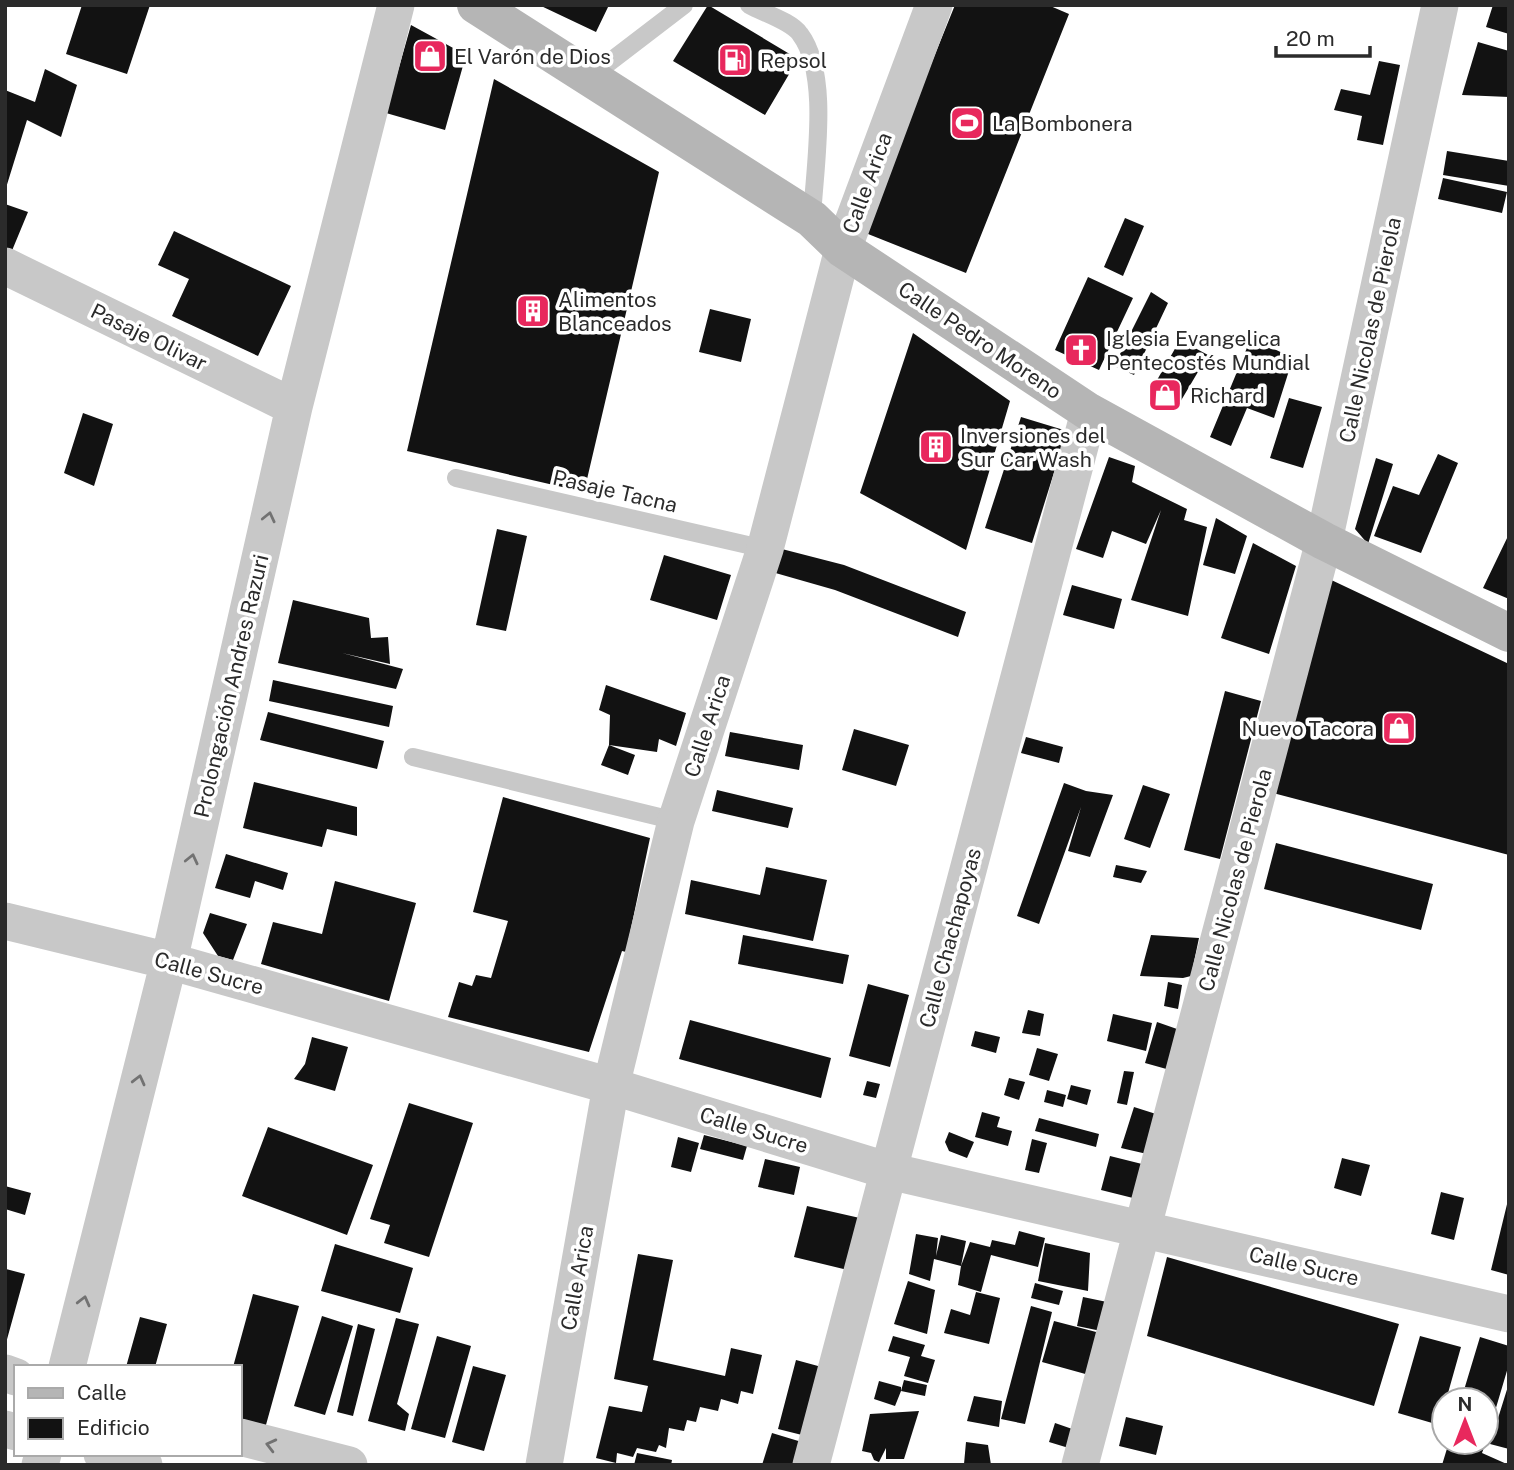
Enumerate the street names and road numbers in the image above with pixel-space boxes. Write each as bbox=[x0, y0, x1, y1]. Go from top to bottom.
street label: Calle Arica bbox=[837, 129, 897, 237]
street label: Calle Nicolas de Pierola bbox=[1334, 215, 1406, 445]
street label: Calle Pedro Moreno bbox=[894, 276, 1066, 404]
street label: Pasaje Olivar bbox=[87, 298, 211, 376]
street label: Pasaje Tacna bbox=[550, 465, 680, 517]
street label: Prolongación Andres Razuri bbox=[188, 552, 274, 820]
street label: Calle Arica bbox=[679, 672, 735, 780]
street label: Calle Nicolas de Pierola bbox=[1193, 766, 1277, 994]
street label: Calle Chachapoyas bbox=[914, 845, 986, 1031]
street label: Calle Sucre bbox=[152, 946, 266, 1000]
street label: Calle Sucre bbox=[697, 1102, 811, 1158]
street label: Calle Arica bbox=[555, 1224, 599, 1332]
street label: Calle Sucre bbox=[1247, 1241, 1361, 1291]

